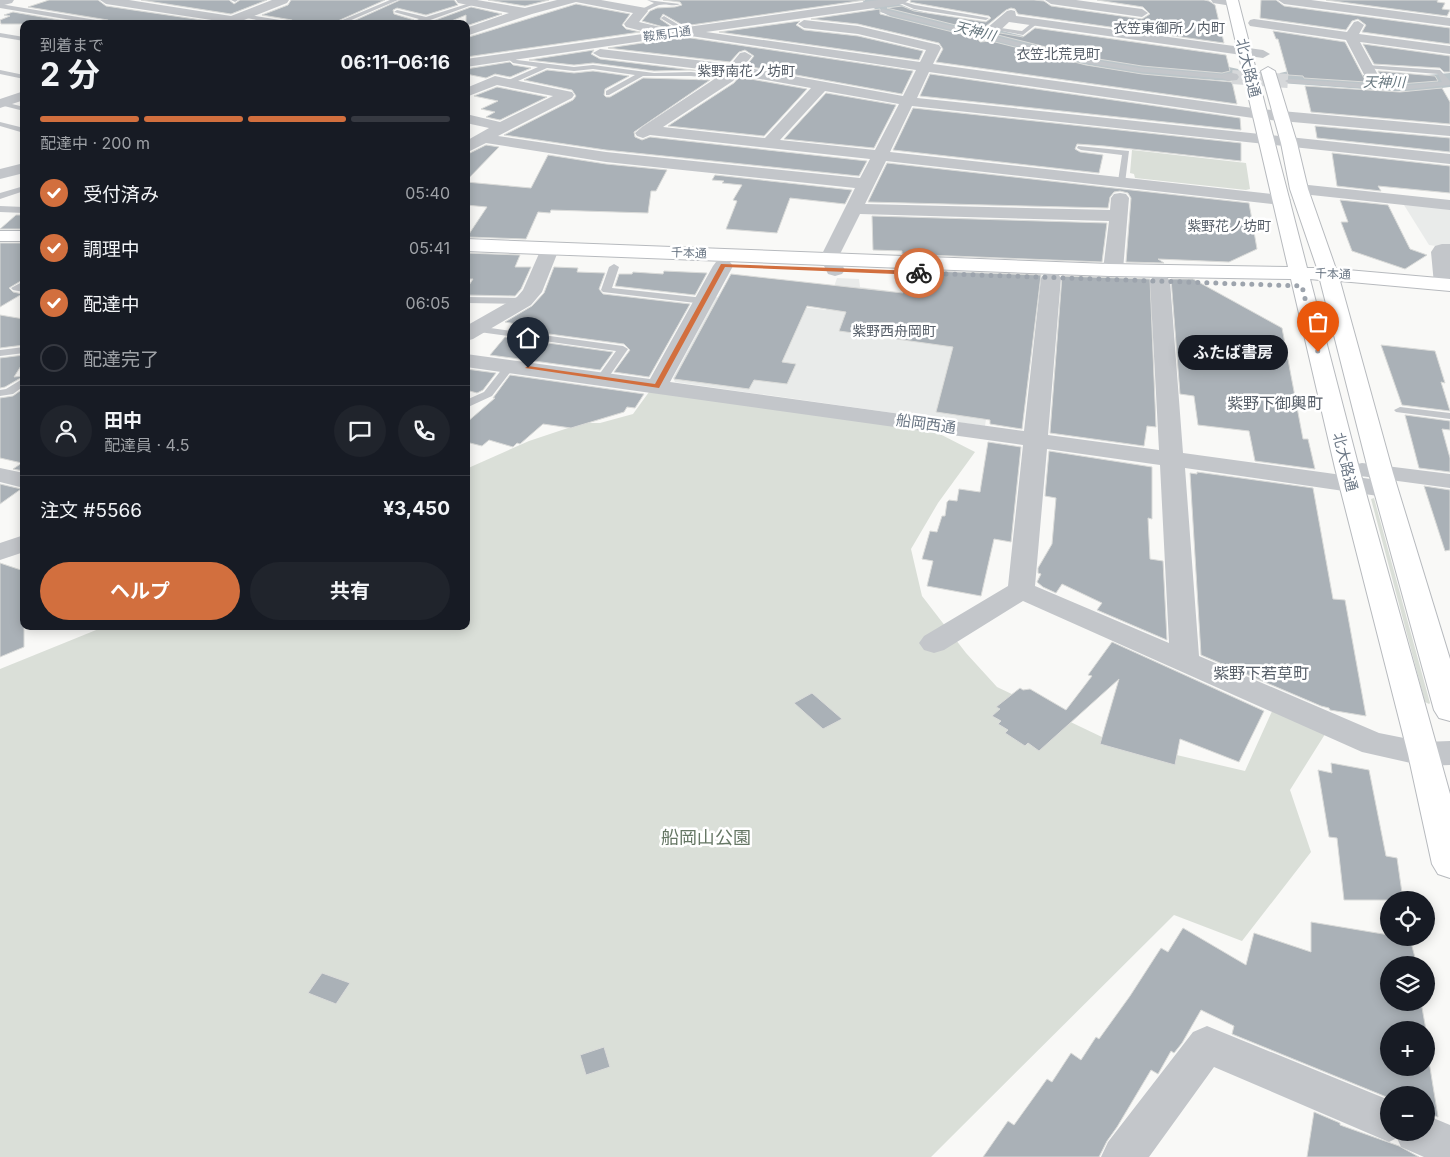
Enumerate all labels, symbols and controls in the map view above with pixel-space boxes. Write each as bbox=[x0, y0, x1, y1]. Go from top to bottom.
water label: 天神川 bbox=[953, 17, 999, 44]
district label: 衣笠東御所ノ内町 bbox=[1113, 19, 1225, 36]
street label: 鞍馬口通 bbox=[642, 23, 692, 44]
text: 到着まで bbox=[40, 35, 104, 55]
street label: 北大路通 bbox=[1232, 36, 1265, 99]
district label: 衣笠北荒見町 bbox=[1016, 45, 1100, 62]
text: 06:11–06:16 bbox=[341, 51, 450, 74]
text: 2 分 bbox=[40, 55, 100, 94]
district label: 紫野南花ノ坊町 bbox=[697, 62, 795, 79]
water label: 天神川 bbox=[1363, 73, 1407, 90]
text: 配達中 · 200 m bbox=[40, 133, 150, 153]
icon: check bbox=[40, 179, 68, 207]
text: 受付済み bbox=[83, 183, 159, 206]
text: 05:40 bbox=[405, 183, 450, 203]
district label: 紫野花ノ坊町 bbox=[1187, 217, 1271, 234]
icon: check bbox=[40, 234, 68, 262]
text: 調理中 bbox=[83, 238, 140, 261]
text: 05:41 bbox=[409, 238, 450, 258]
street label: 千本通 bbox=[671, 244, 707, 261]
courier bbox=[894, 248, 944, 298]
icon: bike bbox=[905, 259, 933, 287]
street label: 千本通 bbox=[1315, 265, 1351, 282]
icon: check bbox=[40, 289, 68, 317]
text: 配達中 bbox=[83, 293, 140, 316]
text: 06:05 bbox=[406, 293, 450, 313]
pin bbox=[1297, 301, 1339, 352]
icon: bag bbox=[1304, 308, 1332, 336]
pin bbox=[507, 317, 549, 368]
district label: 紫野西舟岡町 bbox=[852, 322, 936, 339]
icon: home bbox=[514, 324, 542, 352]
callout: ふたば書房 bbox=[1178, 334, 1288, 370]
text: ふたば書房 bbox=[1193, 342, 1273, 362]
text: 配達完了 bbox=[83, 348, 159, 371]
district label: 紫野下御輿町 bbox=[1227, 393, 1323, 413]
button: person bbox=[40, 405, 92, 457]
button: chat bbox=[334, 405, 386, 457]
button: phone bbox=[398, 405, 450, 457]
text: 田中 bbox=[104, 409, 142, 432]
street label: 船岡西通 bbox=[895, 410, 957, 437]
street label: 北大路通 bbox=[1329, 430, 1362, 493]
text: 配達員 · 4.5 bbox=[104, 435, 190, 455]
text: ¥3,450 bbox=[383, 497, 450, 520]
text: 注文 #5566 bbox=[40, 499, 142, 522]
button: ヘルプ bbox=[40, 562, 240, 620]
button: 共有 bbox=[250, 562, 450, 620]
district label: 紫野下若草町 bbox=[1213, 663, 1309, 683]
park label: 船岡山公園 bbox=[661, 827, 751, 848]
map controls bbox=[1380, 891, 1435, 1141]
button: locate bbox=[1380, 891, 1435, 946]
button: layers bbox=[1380, 956, 1435, 1011]
button: + bbox=[1380, 1021, 1435, 1076]
button: − bbox=[1380, 1086, 1435, 1141]

